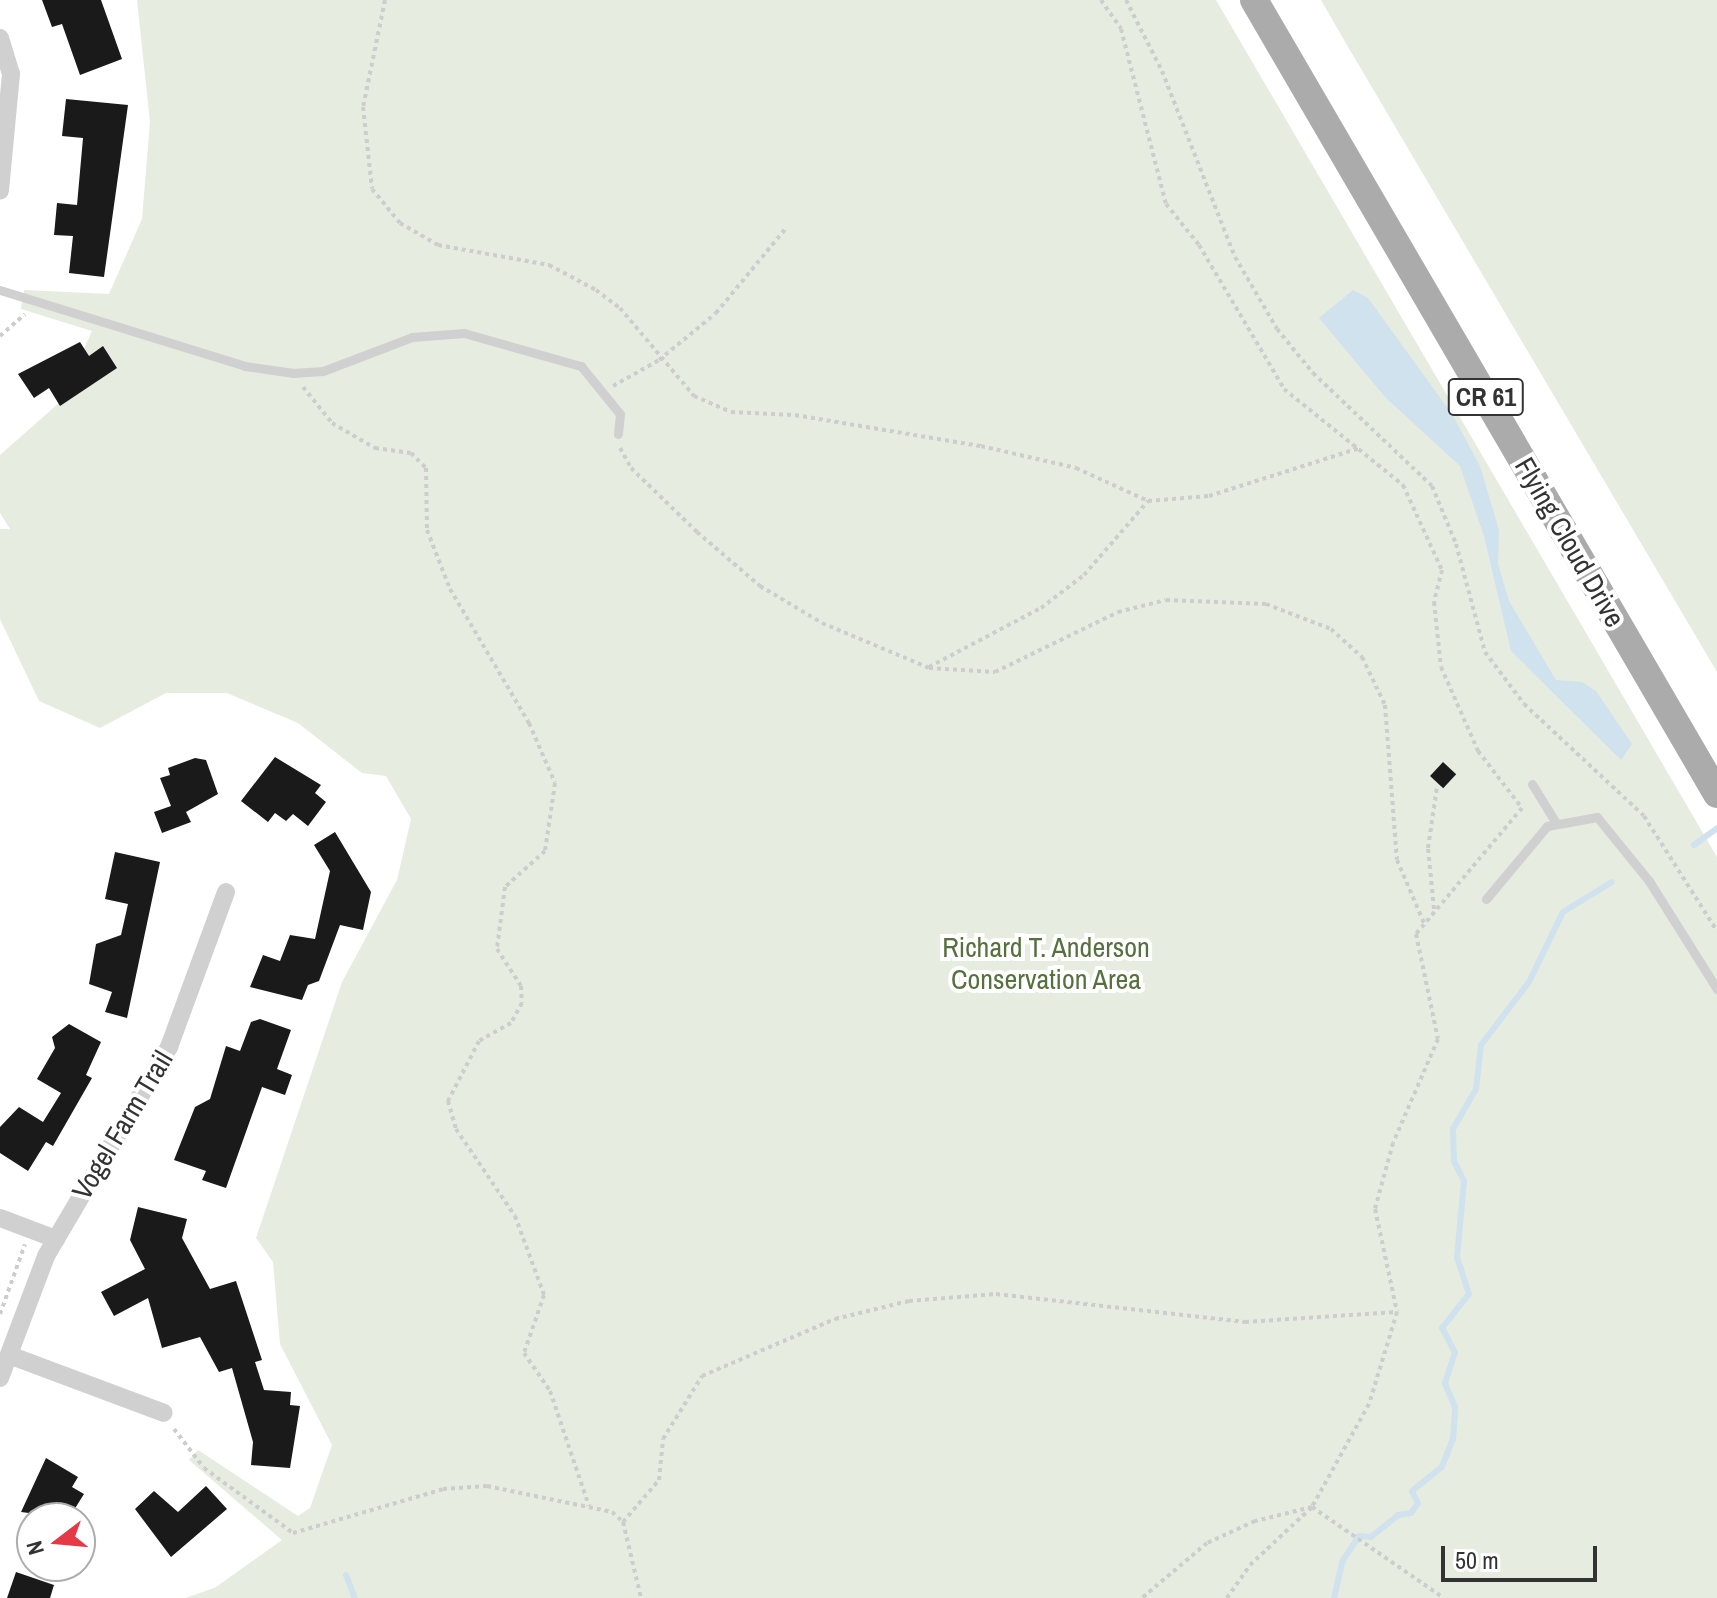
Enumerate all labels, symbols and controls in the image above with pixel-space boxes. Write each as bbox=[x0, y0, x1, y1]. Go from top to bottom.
road number: CR 61 bbox=[1446, 375, 1526, 419]
street label: Flying Cloud Drive bbox=[1508, 451, 1632, 633]
park label: Richard T. Anderson Conservation Area bbox=[941, 930, 1151, 996]
street label: Vogel Farm Trail bbox=[64, 1044, 180, 1206]
north arrow bbox=[16, 1502, 96, 1582]
scale bar bbox=[1445, 1530, 1601, 1580]
text: N bbox=[19, 1538, 51, 1558]
text: 50 m bbox=[1455, 1544, 1499, 1576]

